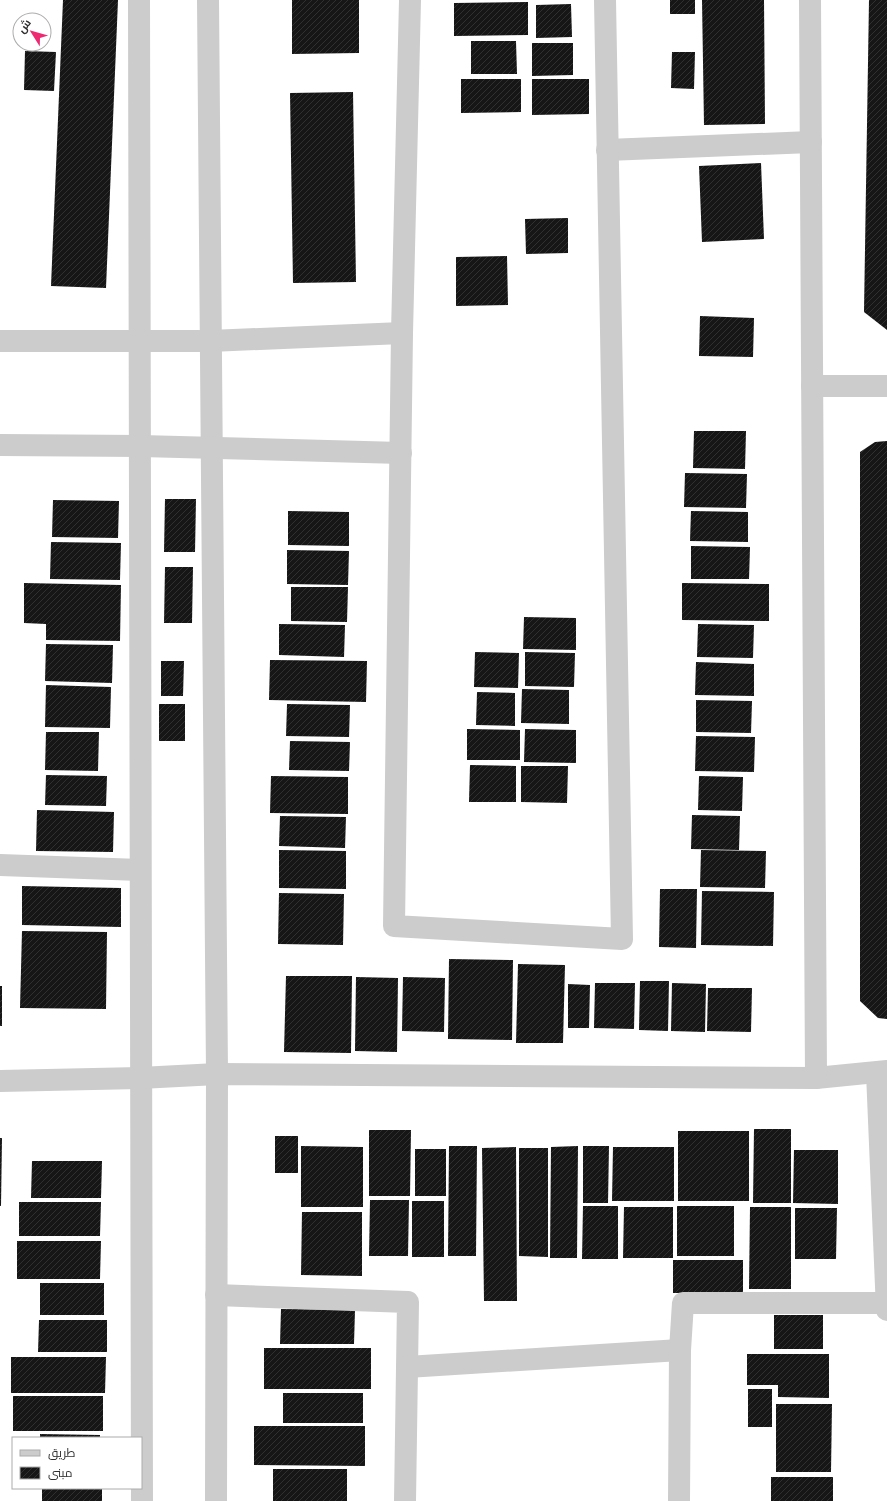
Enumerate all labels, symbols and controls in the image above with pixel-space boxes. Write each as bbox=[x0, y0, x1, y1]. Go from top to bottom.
north arrow bbox=[12, 12, 52, 52]
text: ش bbox=[14, 16, 34, 36]
legend bbox=[12, 1437, 142, 1489]
text: طريق bbox=[48, 1445, 76, 1460]
text: مبنى bbox=[48, 1465, 73, 1480]

